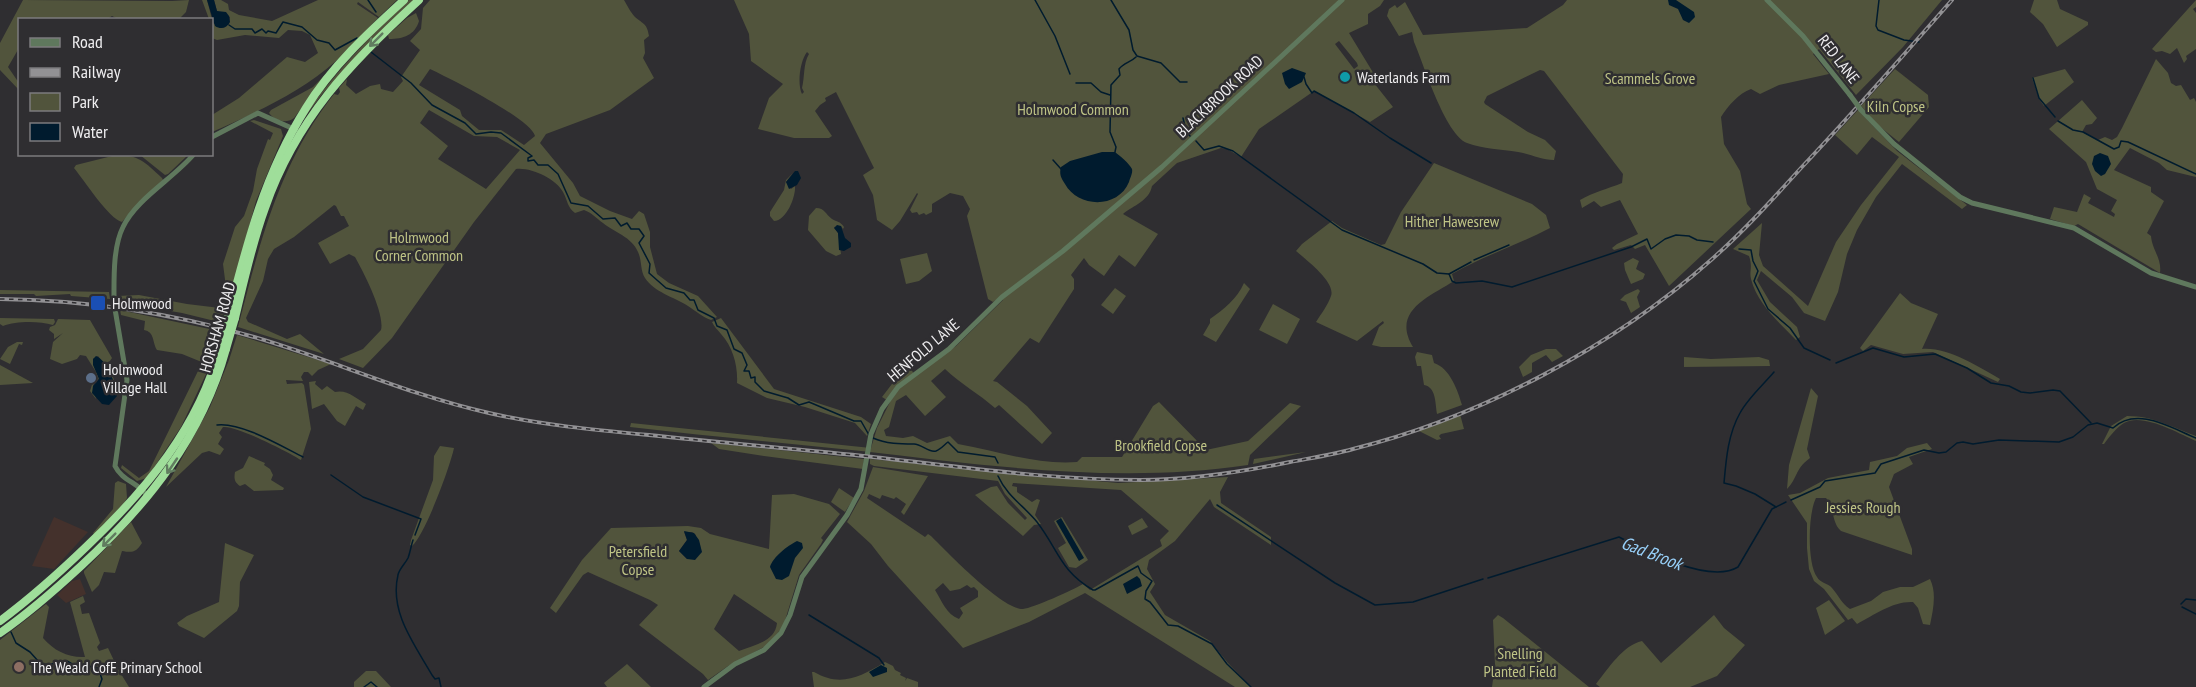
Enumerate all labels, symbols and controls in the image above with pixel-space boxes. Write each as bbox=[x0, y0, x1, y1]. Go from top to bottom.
legend bbox=[18, 18, 213, 156]
text: Road bbox=[72, 30, 103, 53]
street label: RED LANE bbox=[1814, 31, 1864, 87]
one-way arrow bbox=[369, 33, 384, 48]
street label: BLACKBROOK ROAD bbox=[1171, 51, 1267, 141]
text: Railway bbox=[72, 60, 121, 83]
place label: Waterlands Farm bbox=[1357, 67, 1450, 87]
park label: Scammels Grove bbox=[1605, 68, 1695, 88]
marker: Waterlands Farm bbox=[1338, 70, 1352, 84]
text: Park bbox=[72, 90, 99, 113]
park label: Kiln Copse bbox=[1867, 96, 1925, 116]
park label: Holmwood Common bbox=[1017, 99, 1129, 119]
text: Water bbox=[72, 120, 108, 143]
park label: Hither Hawesrew bbox=[1405, 211, 1500, 231]
park label: Holmwood Corner Common bbox=[375, 227, 463, 265]
street label: HORSHAM ROAD bbox=[195, 279, 239, 375]
place label: Holmwood bbox=[112, 293, 172, 313]
marker: Holmwood bbox=[89, 294, 107, 312]
street label: HENFOLD LANE bbox=[883, 314, 963, 386]
place label: Holmwood Village Hall bbox=[102, 359, 167, 397]
marker: Holmwood Village Hall bbox=[84, 371, 98, 385]
park label: Brookfield Copse bbox=[1115, 435, 1207, 455]
one-way arrow bbox=[166, 457, 178, 474]
park label: Jessies Rough bbox=[1824, 497, 1901, 517]
water label: Gad Brook bbox=[1618, 531, 1688, 576]
one-way arrow bbox=[101, 533, 116, 547]
park label: Petersfield Copse bbox=[609, 541, 667, 579]
park label: Snelling Planted Field bbox=[1484, 643, 1557, 681]
place label: The Weald CofE Primary School bbox=[31, 657, 202, 677]
marker: The Weald CofE Primary School bbox=[12, 660, 26, 674]

